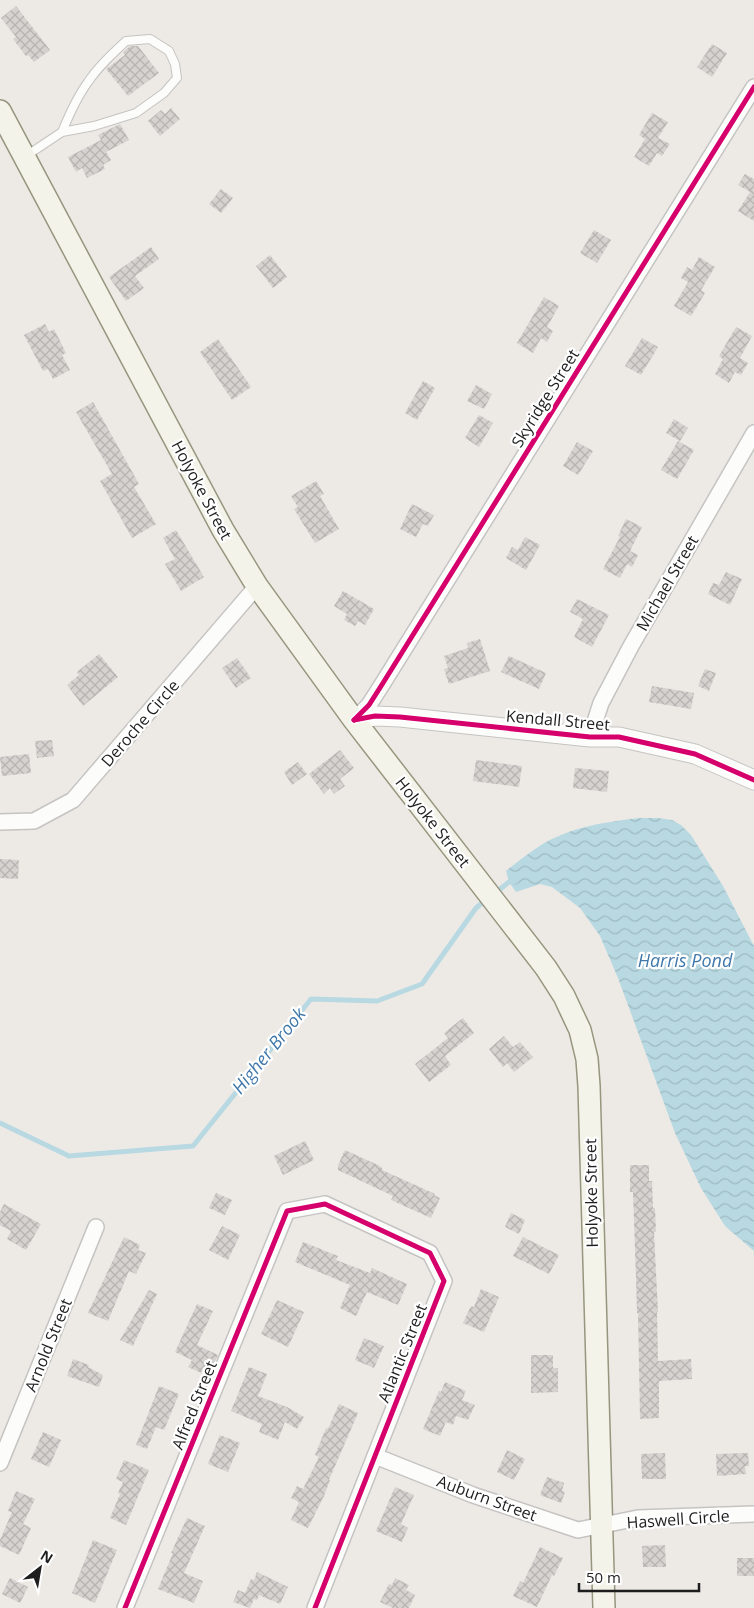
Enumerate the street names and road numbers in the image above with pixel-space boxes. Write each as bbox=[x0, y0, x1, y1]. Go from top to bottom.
street label: Skyridge Street bbox=[506, 344, 584, 451]
street label: Holyoke Street bbox=[167, 437, 238, 544]
street label: Michael Street bbox=[631, 531, 703, 635]
street label: Deroche Circle bbox=[96, 675, 184, 771]
street label: Kendall Street bbox=[505, 705, 611, 736]
street label: Holyoke Street bbox=[391, 772, 476, 872]
street label: Holyoke Street bbox=[579, 1138, 603, 1248]
street label: Arnold Street bbox=[19, 1295, 77, 1395]
street label: Atlantic Street bbox=[372, 1300, 432, 1406]
street label: Alfred Street bbox=[166, 1357, 222, 1453]
street label: Auburn Street bbox=[434, 1470, 540, 1526]
street label: Haswell Circle bbox=[626, 1504, 730, 1534]

